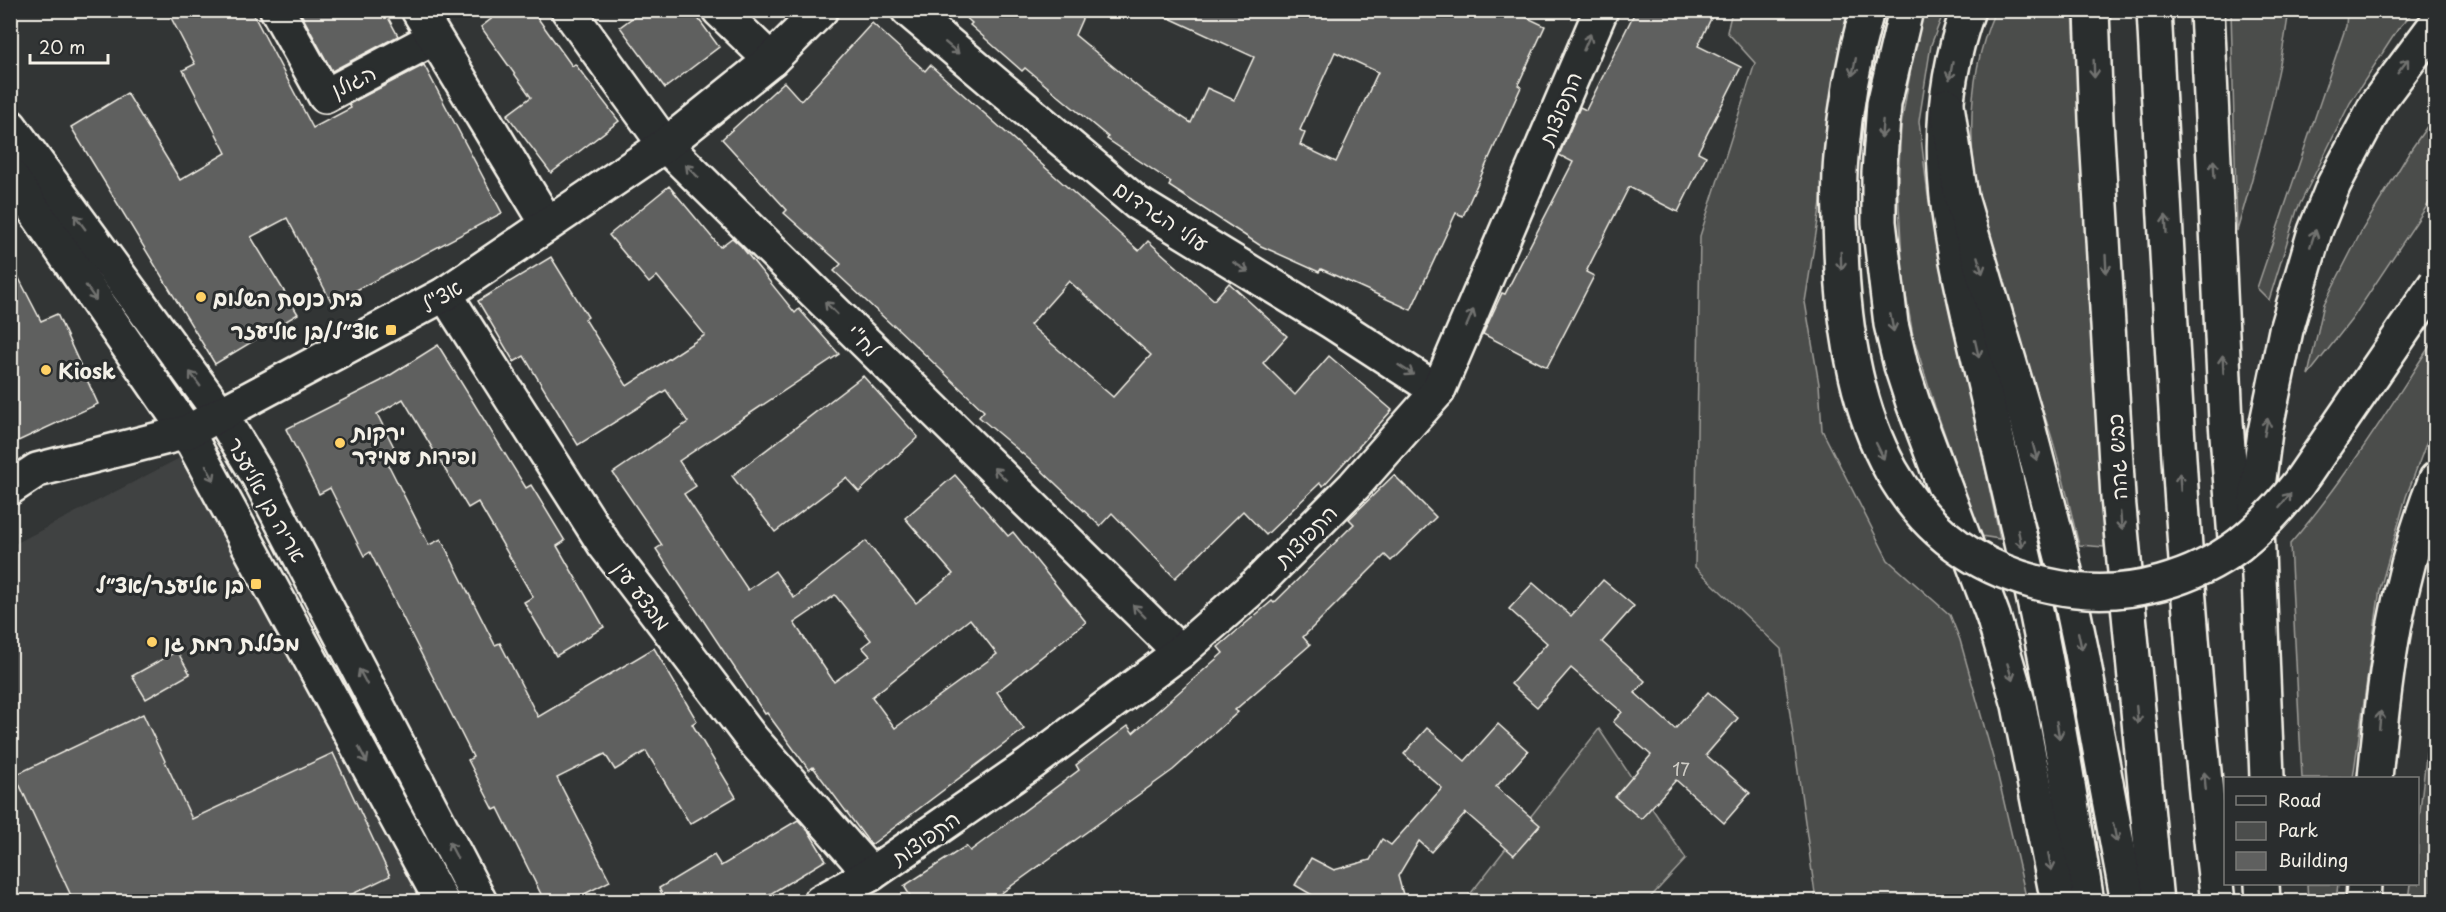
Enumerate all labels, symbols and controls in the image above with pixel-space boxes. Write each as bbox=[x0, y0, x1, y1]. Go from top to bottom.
scale bar bbox=[30, 27, 108, 65]
text: 20 m bbox=[39, 33, 85, 60]
one-way arrow bbox=[1582, 34, 1593, 52]
one-way arrow bbox=[944, 41, 960, 54]
street label: הגולן bbox=[325, 56, 381, 104]
one-way arrow bbox=[1848, 58, 1860, 77]
one-way arrow bbox=[2088, 58, 2099, 78]
one-way arrow bbox=[2397, 58, 2409, 74]
one-way arrow bbox=[1945, 60, 1956, 80]
street label: התפוצות bbox=[1528, 66, 1589, 152]
one-way arrow bbox=[1876, 119, 1887, 139]
one-way arrow bbox=[2208, 159, 2219, 179]
one-way arrow bbox=[684, 163, 699, 178]
street label: עולי הגרדום bbox=[1109, 172, 1215, 258]
one-way arrow bbox=[74, 214, 86, 230]
one-way arrow bbox=[2160, 215, 2171, 235]
one-way arrow bbox=[2308, 229, 2319, 248]
one-way arrow bbox=[1836, 251, 1847, 271]
one-way arrow bbox=[2100, 253, 2111, 273]
one-way arrow bbox=[1975, 255, 1986, 274]
one-way arrow bbox=[1232, 261, 1249, 273]
street label: אצ"ל bbox=[414, 270, 468, 320]
place label: בית כנסת השלום bbox=[213, 281, 363, 313]
one-way arrow bbox=[85, 284, 97, 300]
marker: בית כנסת השלום bbox=[194, 290, 208, 304]
one-way arrow bbox=[823, 300, 838, 315]
one-way arrow bbox=[1464, 310, 1476, 328]
one-way arrow bbox=[1886, 313, 1897, 333]
place label: אצ״ל/בן אליעזר bbox=[231, 314, 379, 346]
street label: לח"י bbox=[840, 316, 888, 364]
marker: אצ״ל/בן אליעזר bbox=[384, 323, 398, 337]
one-way arrow bbox=[1971, 339, 1983, 358]
place label: Kiosk bbox=[58, 354, 116, 386]
one-way arrow bbox=[2218, 354, 2229, 374]
marker: Kiosk bbox=[39, 363, 53, 377]
one-way arrow bbox=[1397, 365, 1414, 377]
one-way arrow bbox=[189, 372, 201, 388]
street label: כביש גהה bbox=[2098, 413, 2134, 501]
place label: ירקות ופירות עמידר bbox=[350, 415, 477, 471]
one-way arrow bbox=[2261, 418, 2272, 437]
street label: אריה בן אליעזר bbox=[220, 430, 316, 568]
marker: ירקות ופירות עמידר bbox=[333, 436, 347, 450]
one-way arrow bbox=[1874, 442, 1886, 460]
one-way arrow bbox=[2029, 442, 2041, 461]
one-way arrow bbox=[204, 464, 216, 481]
one-way arrow bbox=[992, 467, 1007, 481]
one-way arrow bbox=[2175, 472, 2186, 492]
one-way arrow bbox=[2278, 493, 2292, 508]
street label: התפוצות bbox=[1265, 496, 1344, 575]
one-way arrow bbox=[2115, 511, 2126, 531]
one-way arrow bbox=[2015, 529, 2026, 548]
street label: מבצע עין bbox=[606, 553, 680, 637]
place label: בן אליעזר/אצ״ל bbox=[96, 568, 244, 600]
marker: בן אליעזר/אצ״ל bbox=[249, 577, 263, 591]
one-way arrow bbox=[1131, 603, 1146, 618]
place label: מכללת רמת גן bbox=[164, 626, 300, 658]
one-way arrow bbox=[2075, 631, 2086, 651]
marker: מכללת רמת גן bbox=[145, 635, 159, 649]
one-way arrow bbox=[2005, 662, 2016, 681]
one-way arrow bbox=[357, 668, 368, 686]
one-way arrow bbox=[2132, 705, 2143, 725]
one-way arrow bbox=[2375, 711, 2386, 731]
one-way arrow bbox=[2053, 720, 2064, 739]
one-way arrow bbox=[357, 746, 369, 763]
house number: 17 bbox=[1672, 755, 1690, 782]
one-way arrow bbox=[2199, 771, 2210, 791]
legend bbox=[2224, 777, 2419, 885]
text: Road bbox=[2278, 786, 2322, 813]
street label: התפוצות bbox=[883, 802, 966, 873]
text: Park bbox=[2278, 816, 2318, 843]
one-way arrow bbox=[2110, 823, 2121, 842]
one-way arrow bbox=[447, 841, 458, 859]
text: Building bbox=[2278, 846, 2348, 873]
one-way arrow bbox=[2045, 852, 2056, 872]

